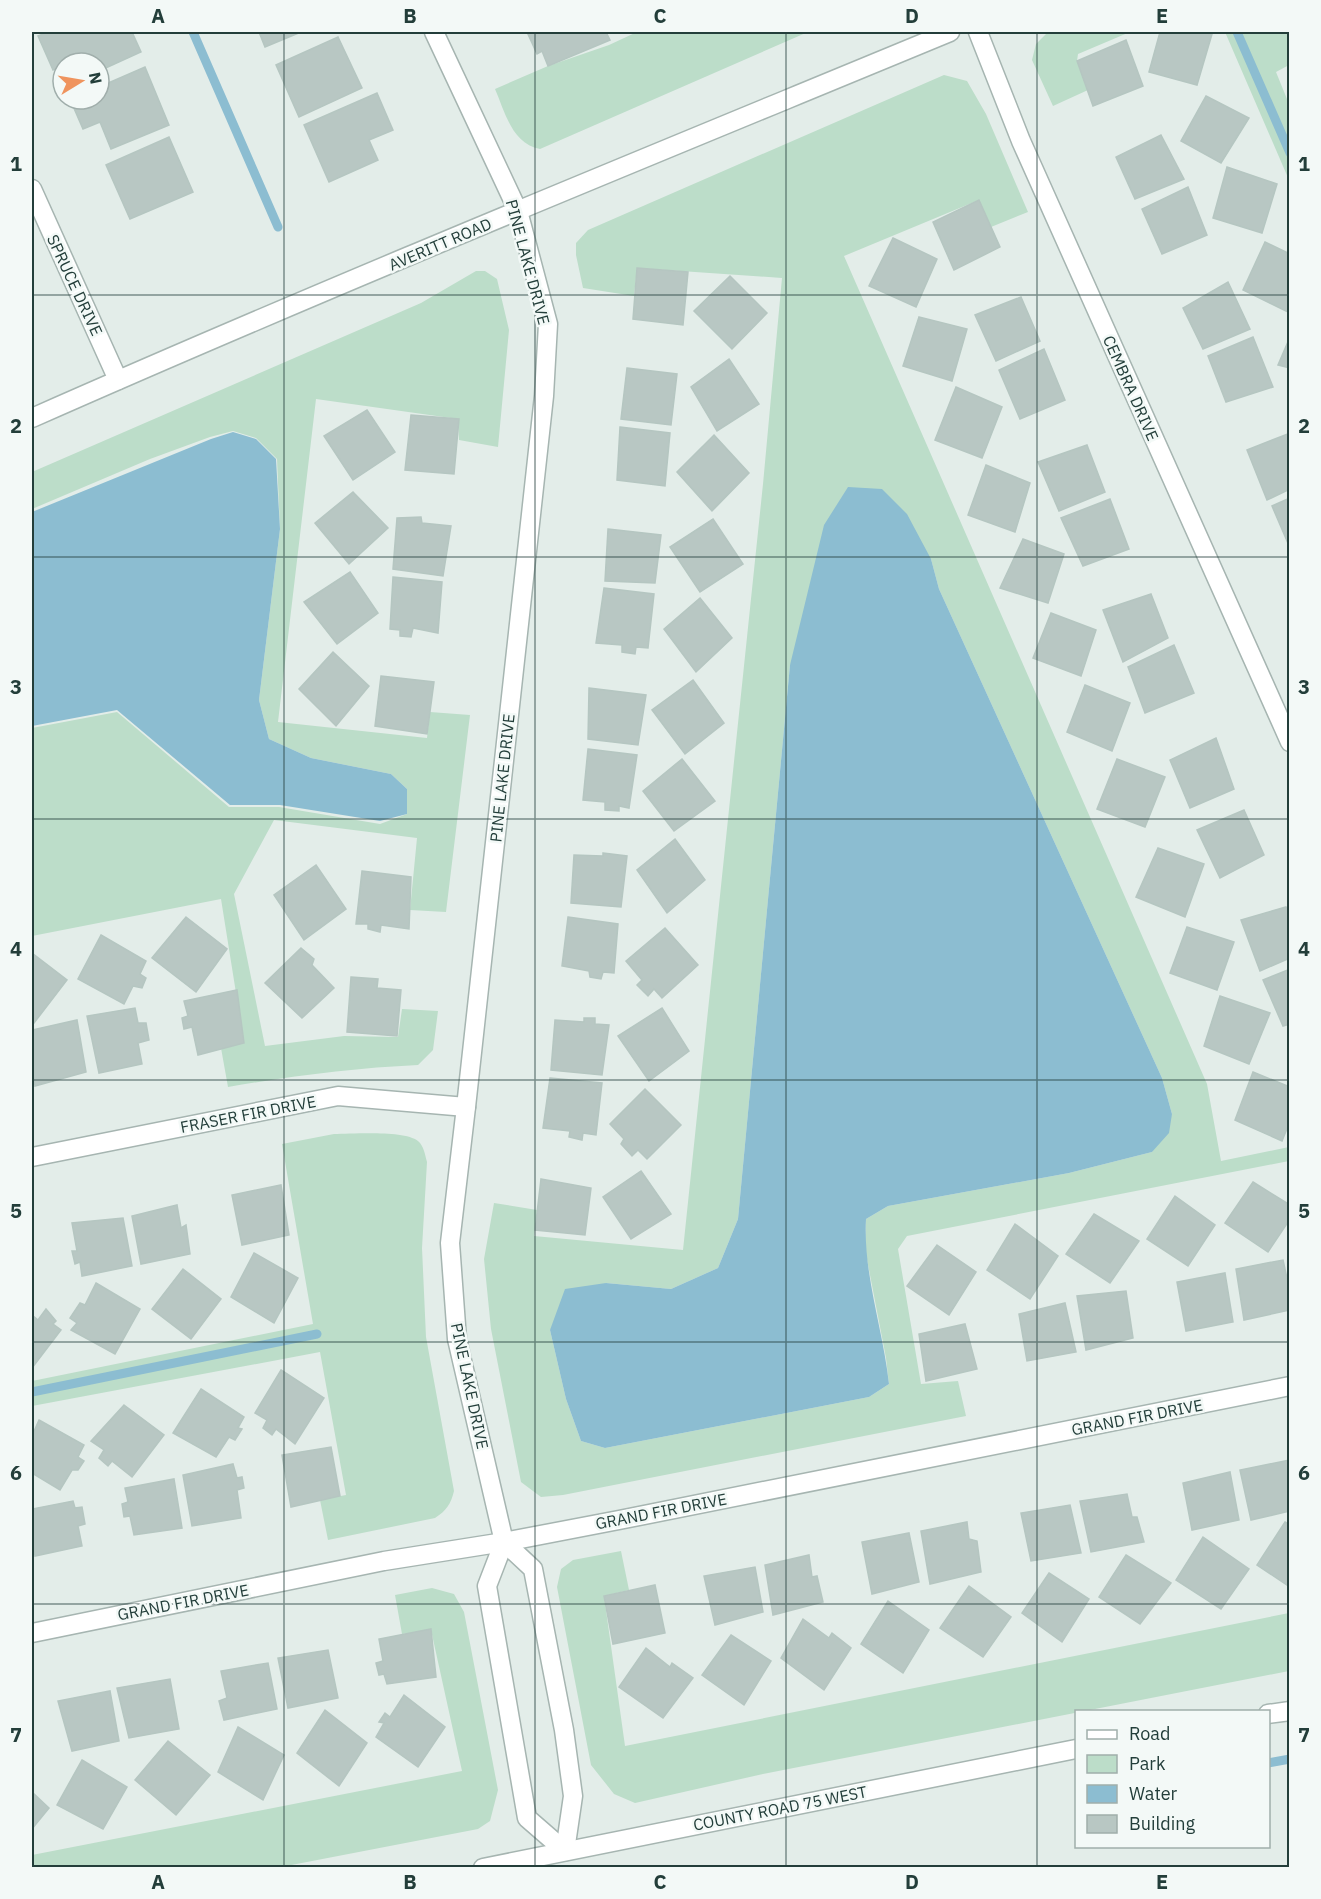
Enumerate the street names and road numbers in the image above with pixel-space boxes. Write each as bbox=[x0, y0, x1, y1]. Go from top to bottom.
street label: PINE LAKE DRIVE bbox=[502, 197, 554, 327]
street label: AVERITT ROAD bbox=[386, 213, 494, 275]
street label: SPRUCE DRIVE bbox=[43, 231, 107, 339]
street label: CEMBRA DRIVE bbox=[1099, 332, 1163, 444]
street label: PINE LAKE DRIVE bbox=[485, 713, 519, 843]
street label: FRASER FIR DRIVE bbox=[178, 1091, 318, 1137]
street label: PINE LAKE DRIVE bbox=[447, 1321, 493, 1451]
street label: GRAND FIR DRIVE bbox=[1070, 1394, 1204, 1440]
street label: GRAND FIR DRIVE bbox=[594, 1488, 728, 1534]
street label: GRAND FIR DRIVE bbox=[116, 1579, 250, 1625]
street label: COUNTY ROAD 75 WEST bbox=[691, 1781, 869, 1835]

